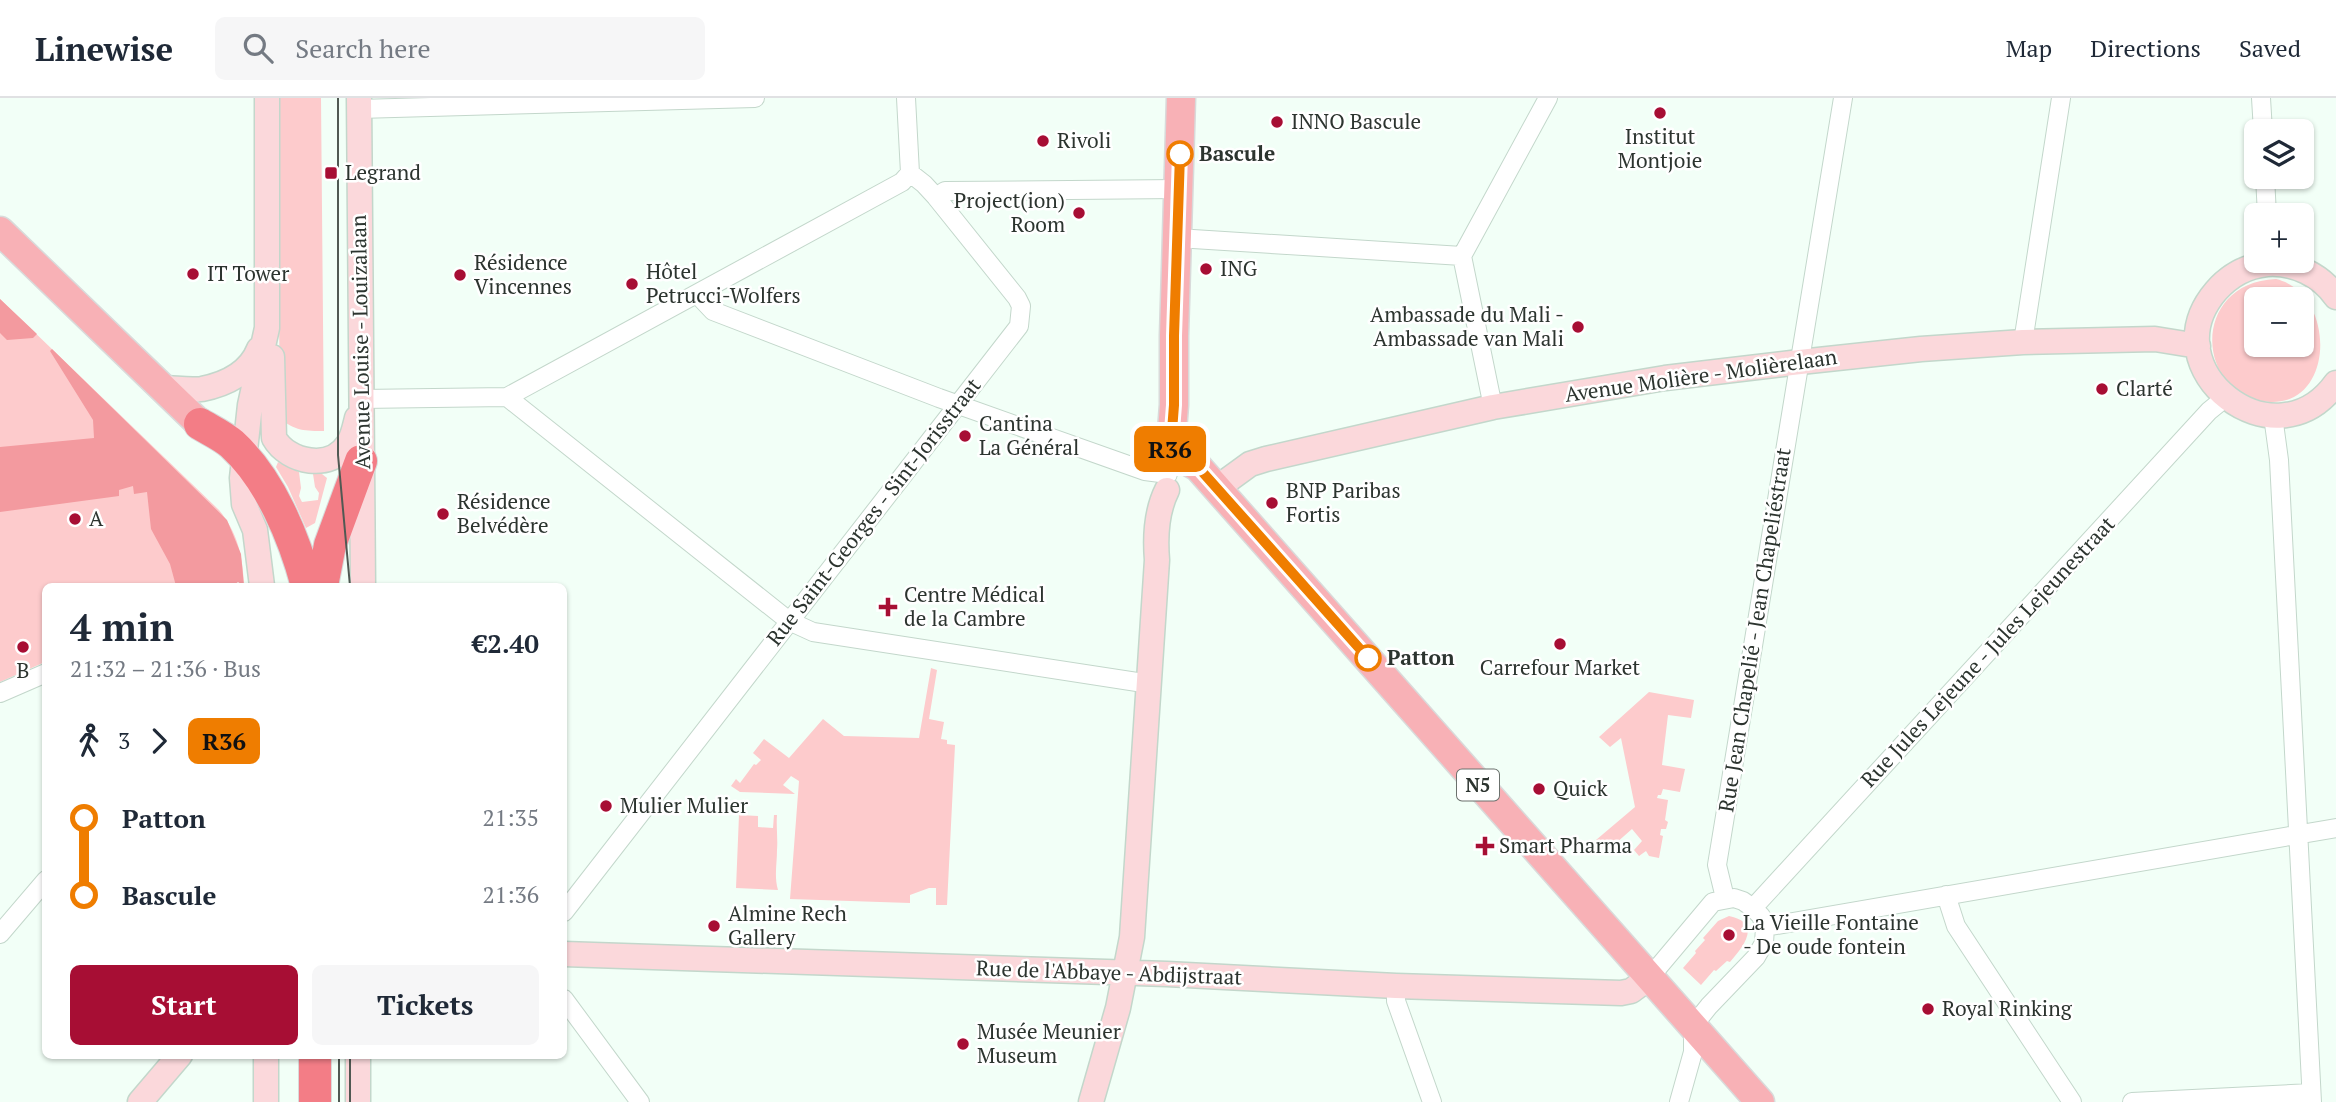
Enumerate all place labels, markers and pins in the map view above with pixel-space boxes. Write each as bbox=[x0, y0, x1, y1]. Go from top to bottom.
marker: Institut Montjoie bbox=[1652, 105, 1668, 121]
place label: INNO Bascule bbox=[1291, 107, 1421, 135]
marker: INNO Bascule bbox=[1269, 114, 1285, 130]
place label: Institut Montjoie bbox=[1618, 122, 1702, 174]
place label: Rivoli bbox=[1057, 126, 1111, 154]
marker: Rivoli bbox=[1035, 133, 1051, 149]
place label: Bascule bbox=[1199, 139, 1275, 167]
marker: Bascule bbox=[1167, 141, 1193, 167]
place label: Legrand bbox=[345, 158, 421, 186]
marker: Legrand bbox=[323, 165, 339, 181]
place label: Project(ion) Room bbox=[954, 186, 1065, 238]
marker: Project(ion) Room bbox=[1071, 205, 1087, 221]
place label: Résidence Vincennes bbox=[474, 248, 572, 300]
place label: ING bbox=[1220, 254, 1258, 282]
place label: Hôtel Petrucci-Wolfers bbox=[646, 257, 801, 309]
place label: IT Tower bbox=[207, 259, 289, 287]
marker: ING bbox=[1198, 261, 1214, 277]
marker: IT Tower bbox=[185, 266, 201, 282]
marker: Résidence Vincennes bbox=[452, 267, 468, 283]
marker: Hôtel Petrucci-Wolfers bbox=[624, 276, 640, 292]
place label: Ambassade du Mali - Ambassade van Mali bbox=[1370, 300, 1564, 352]
marker: Ambassade du Mali - Ambassade van Mali bbox=[1570, 319, 1586, 335]
place label: Clarté bbox=[2116, 374, 2173, 402]
marker: Clarté bbox=[2094, 381, 2110, 397]
place label: Cantina La Général bbox=[979, 409, 1079, 461]
marker: Cantina La Général bbox=[957, 428, 973, 444]
place label: BNP Paribas Fortis bbox=[1286, 476, 1401, 528]
place label: Résidence Belvédère bbox=[457, 487, 551, 539]
marker: BNP Paribas Fortis bbox=[1264, 495, 1280, 511]
place label: A bbox=[89, 504, 104, 532]
marker: Résidence Belvédère bbox=[435, 506, 451, 522]
marker: A bbox=[67, 511, 83, 527]
place label: Centre Médical de la Cambre bbox=[904, 580, 1045, 632]
marker: Centre Médical de la Cambre bbox=[878, 597, 898, 617]
marker: Carrefour Market bbox=[1552, 636, 1568, 652]
marker: B bbox=[15, 639, 31, 655]
place label: Patton bbox=[1387, 643, 1455, 671]
marker: Patton bbox=[1355, 645, 1381, 671]
place label: Carrefour Market bbox=[1480, 653, 1640, 681]
place label: B bbox=[17, 656, 29, 684]
place label: Quick bbox=[1553, 774, 1608, 802]
marker: Quick bbox=[1531, 781, 1547, 797]
place label: Mulier Mulier bbox=[620, 791, 748, 819]
marker: Mulier Mulier bbox=[598, 798, 614, 814]
place label: Smart Pharma bbox=[1499, 831, 1633, 859]
marker: Smart Pharma bbox=[1477, 838, 1493, 854]
place label: Almine Rech Gallery bbox=[728, 899, 847, 951]
place label: La Vieille Fontaine - De oude fontein bbox=[1743, 908, 1919, 960]
marker: Almine Rech Gallery bbox=[706, 918, 722, 934]
marker: La Vieille Fontaine - De oude fontein bbox=[1721, 927, 1737, 943]
place label: Royal Rinking bbox=[1942, 994, 2073, 1022]
marker: Royal Rinking bbox=[1920, 1001, 1936, 1017]
place label: Musée Meunier Museum bbox=[977, 1017, 1121, 1069]
marker: Musée Meunier Museum bbox=[955, 1036, 971, 1052]

